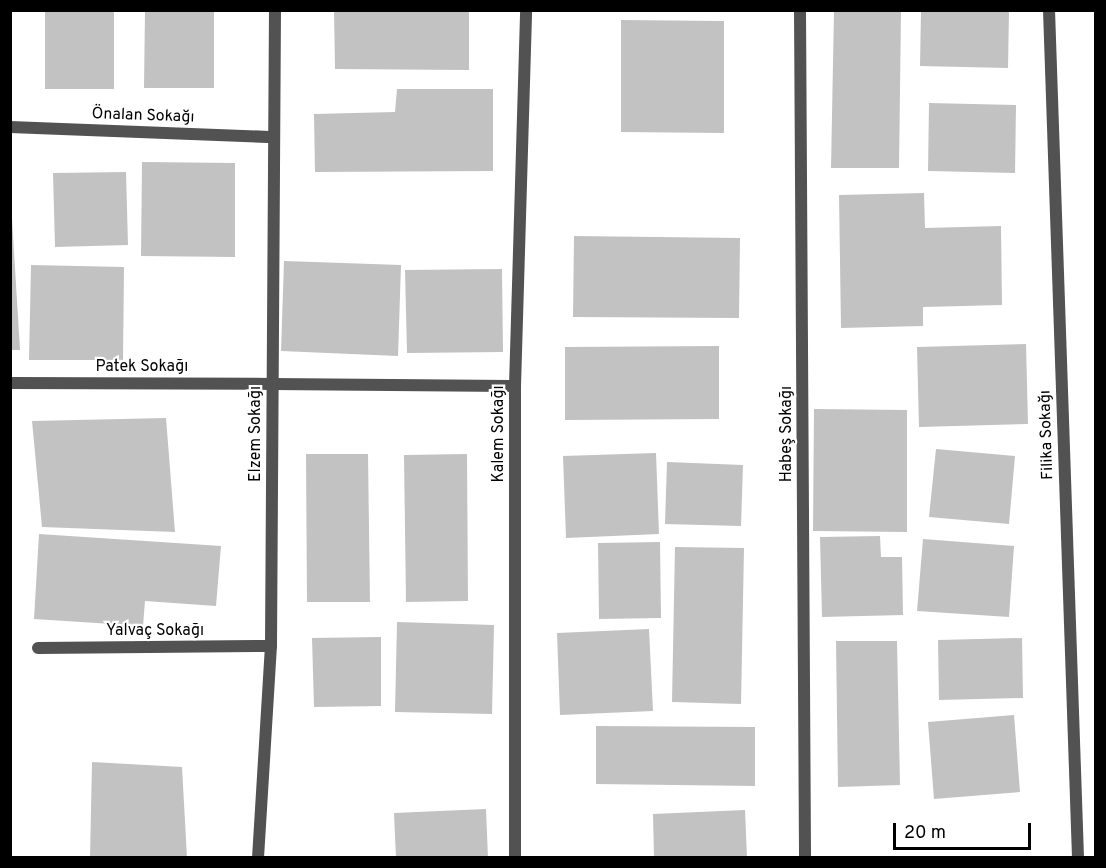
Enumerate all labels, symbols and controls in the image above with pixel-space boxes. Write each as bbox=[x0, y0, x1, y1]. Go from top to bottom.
street label: Önalan Sokağı bbox=[91, 105, 195, 127]
street label: Patek Sokağı bbox=[96, 357, 188, 377]
street label: Kalem Sokağı bbox=[489, 385, 509, 483]
street label: Elzem Sokağı bbox=[246, 386, 266, 482]
street label: Habeş Sokağı bbox=[777, 386, 797, 482]
street label: Filika Sokağı bbox=[1036, 390, 1058, 480]
street label: Yalvaç Sokağı bbox=[106, 621, 204, 641]
scale bar bbox=[896, 811, 1034, 849]
text: 20 m bbox=[904, 822, 946, 845]

